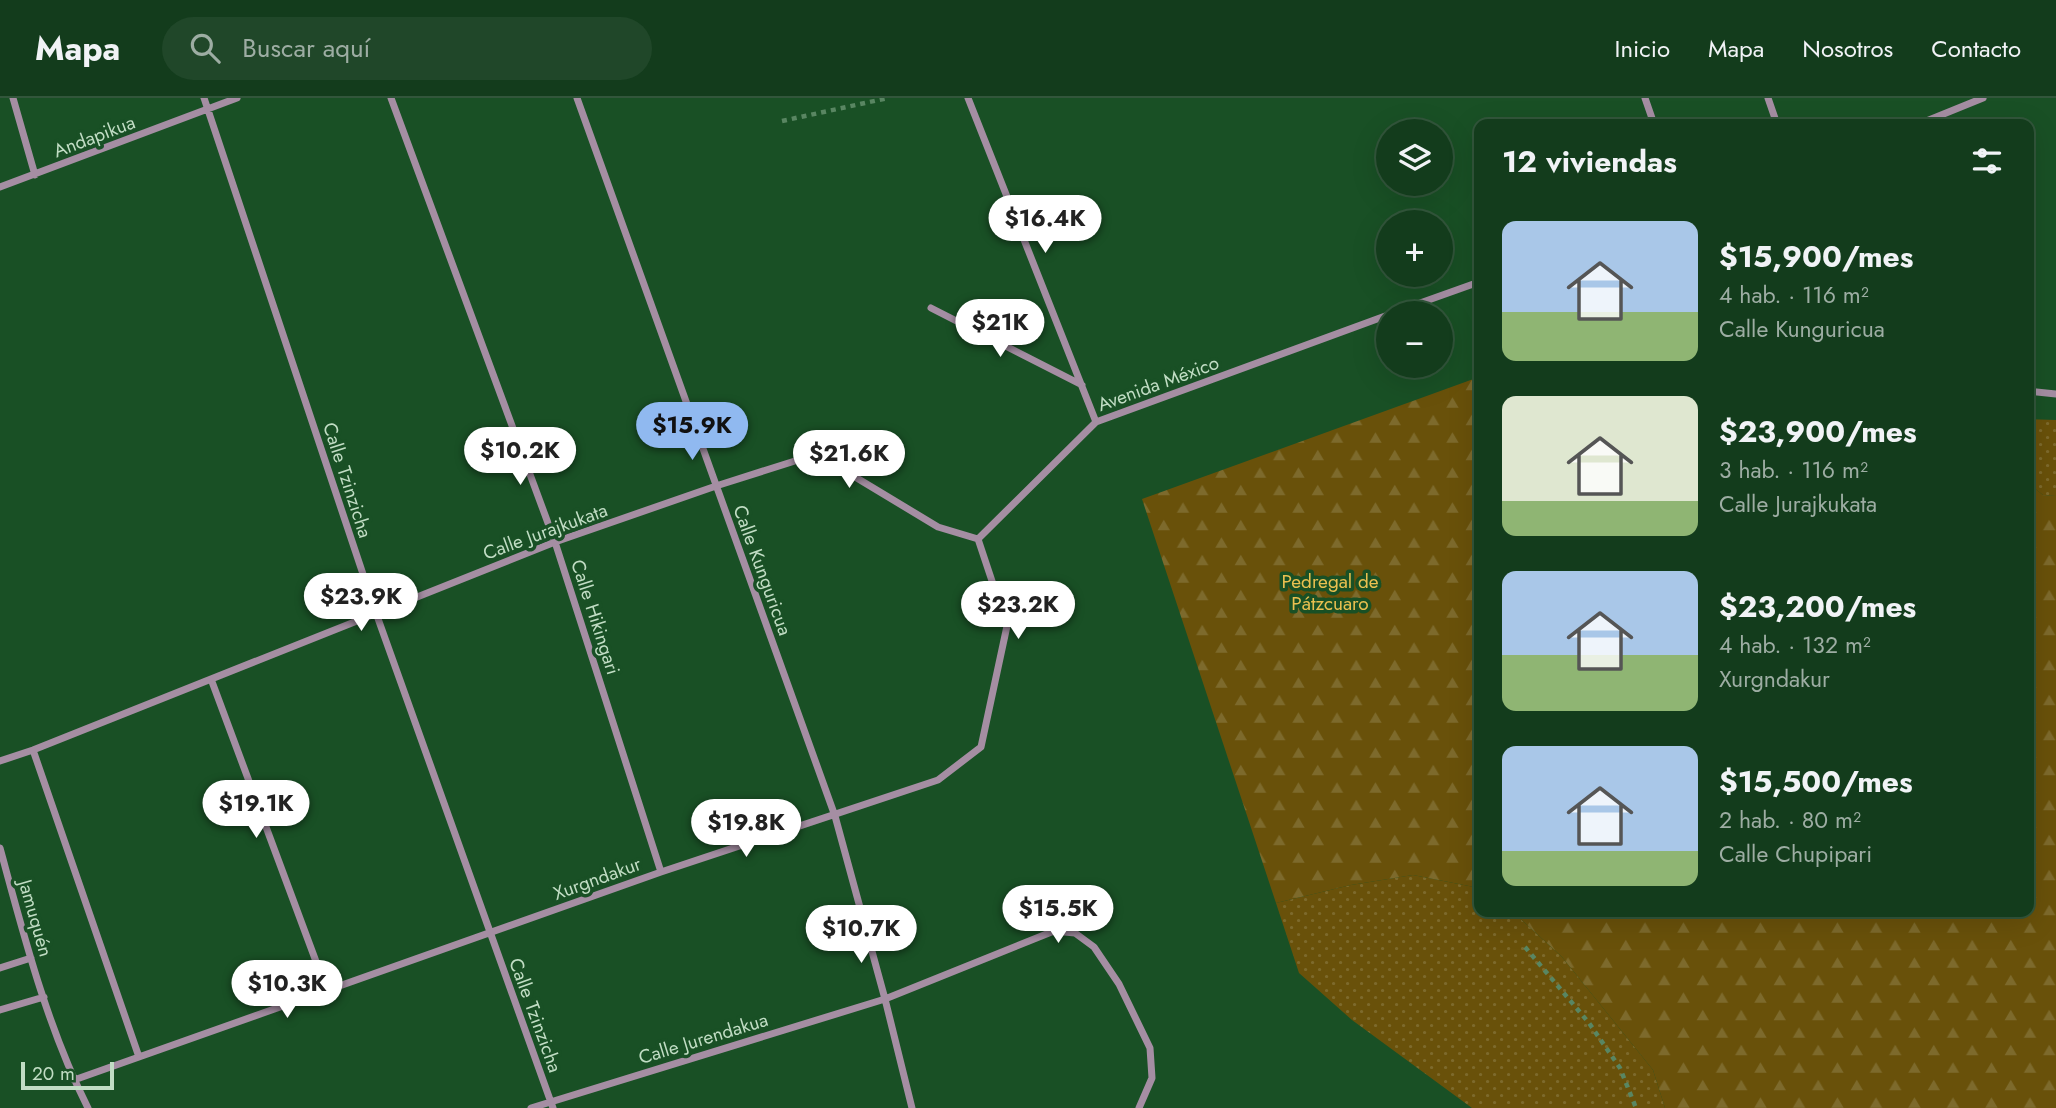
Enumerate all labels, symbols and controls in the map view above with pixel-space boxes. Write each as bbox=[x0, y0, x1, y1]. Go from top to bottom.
search box bbox=[162, 17, 652, 80]
text: Mapa bbox=[35, 25, 120, 72]
icon: search bbox=[186, 29, 224, 67]
text: Buscar aquí bbox=[242, 29, 370, 67]
text: Inicio bbox=[1615, 31, 1670, 66]
text: Mapa bbox=[1708, 31, 1764, 66]
text: Nosotros bbox=[1802, 31, 1893, 66]
text: Contacto bbox=[1931, 31, 2021, 66]
street label: Andapikua bbox=[49, 109, 139, 164]
map controls bbox=[1376, 119, 1453, 378]
button: layers bbox=[1376, 119, 1453, 196]
text: 12 viviendas bbox=[1502, 140, 1677, 183]
icon: filters bbox=[1968, 142, 2006, 180]
pin: $16.4K bbox=[988, 195, 1102, 255]
text: $16.4K bbox=[1005, 201, 1085, 235]
button: + bbox=[1376, 210, 1453, 287]
text: $15,900/mes bbox=[1719, 235, 1913, 278]
icon: home bbox=[1558, 249, 1642, 333]
text: 4 hab. · 116 m² bbox=[1719, 278, 1869, 312]
pin: $21K bbox=[959, 300, 1041, 359]
button: − bbox=[1376, 301, 1453, 378]
text: $21K bbox=[971, 305, 1029, 339]
text: Calle Kunguricua bbox=[1719, 312, 1885, 346]
street label: Avenida México bbox=[1094, 349, 1223, 418]
pin: $15.9K bbox=[635, 402, 749, 462]
text: $15.9K bbox=[652, 408, 732, 442]
text: $23,900/mes bbox=[1719, 410, 1917, 453]
street label: Calle Tzinzicha bbox=[316, 419, 379, 541]
icon: home bbox=[1558, 424, 1642, 508]
pin: $10.2K bbox=[463, 428, 577, 487]
pin: $21.6K bbox=[792, 430, 906, 490]
text: $10.2K bbox=[480, 433, 560, 467]
text: $21.6K bbox=[809, 436, 889, 470]
text: 3 hab. · 116 m² bbox=[1719, 453, 1868, 487]
text: Calle Jurajkukata bbox=[1719, 487, 1877, 521]
street label: Calle Jurajkukata bbox=[479, 496, 611, 567]
street label: Calle Kunguricua bbox=[726, 501, 799, 639]
street label: Calle Hikingari bbox=[564, 556, 627, 678]
park label: Pedregal de Pátzcuaro bbox=[1281, 568, 1379, 617]
pin: $23.9K bbox=[304, 574, 418, 633]
text: $23.9K bbox=[320, 579, 402, 613]
pin: $23.2K bbox=[961, 582, 1075, 641]
text: $23,200/mes bbox=[1719, 585, 1916, 628]
text: $23.2K bbox=[977, 587, 1059, 621]
icon: home bbox=[1558, 599, 1642, 683]
text: 4 hab. · 132 m² bbox=[1719, 628, 1871, 662]
text: Xurgndakur bbox=[1719, 662, 1830, 696]
text: $15,500/mes bbox=[1719, 760, 1913, 803]
icon: home bbox=[1558, 774, 1642, 858]
pin: $19.1K bbox=[199, 780, 313, 840]
text: $19.1K bbox=[219, 786, 293, 820]
pin: $19.8K bbox=[689, 800, 803, 859]
text: 2 hab. · 80 m² bbox=[1719, 803, 1861, 837]
text: $19.8K bbox=[707, 805, 785, 839]
text: Calle Chupipari bbox=[1719, 837, 1872, 871]
street label: Xurgndakur bbox=[550, 850, 645, 907]
street label: Jamuquén bbox=[11, 874, 59, 960]
pin: $15.5K bbox=[1001, 886, 1115, 945]
text: $15.5K bbox=[1018, 891, 1098, 925]
pin: $10.7K bbox=[804, 906, 918, 965]
text: $10.7K bbox=[822, 911, 900, 945]
street label: Calle Tzinzicha bbox=[502, 954, 569, 1076]
pin: $10.3K bbox=[230, 960, 344, 1020]
text: $10.3K bbox=[247, 966, 327, 1000]
street label: Calle Jurendakua bbox=[635, 1006, 771, 1071]
scale bar bbox=[21, 1059, 114, 1091]
text: 20 m bbox=[32, 1060, 75, 1087]

